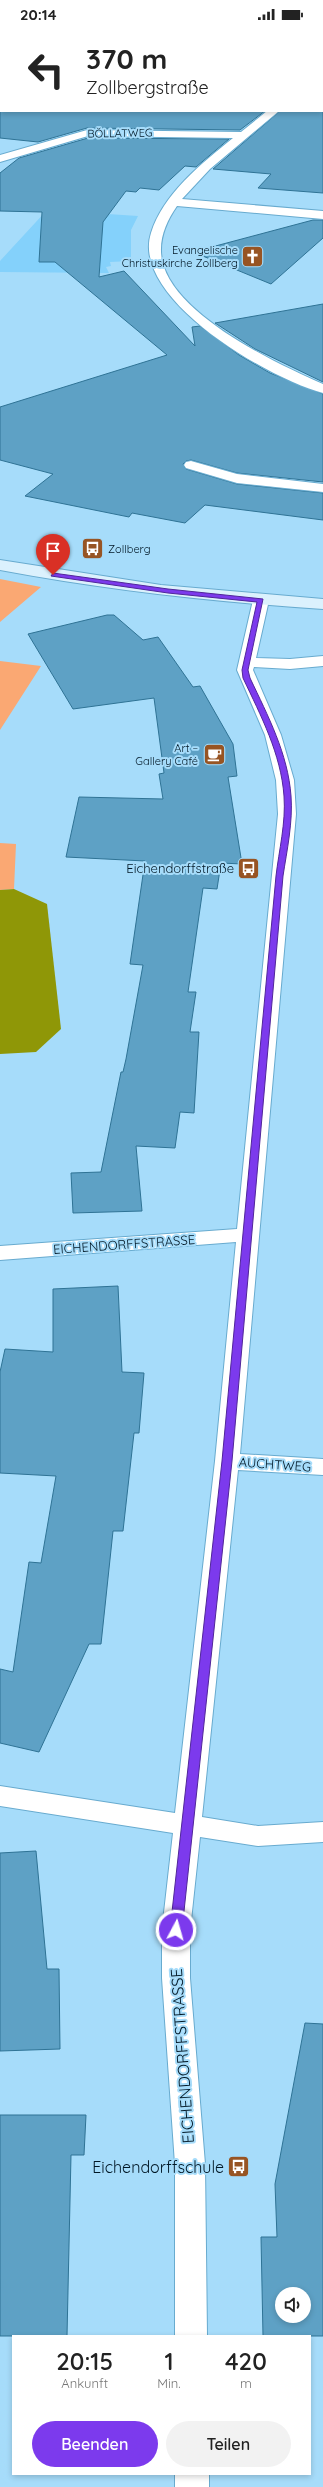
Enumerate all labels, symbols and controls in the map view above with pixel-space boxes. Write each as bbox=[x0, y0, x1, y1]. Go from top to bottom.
text: 20:14 bbox=[20, 5, 57, 24]
text: 370 m bbox=[86, 41, 167, 76]
icon: left bbox=[20, 44, 72, 96]
text: Zollbergstraße bbox=[86, 76, 209, 99]
street label: BÖLLATWEG bbox=[87, 125, 153, 141]
place label: Evangelische Christuskirche Zollberg bbox=[122, 243, 238, 270]
church icon: Evangelische Christuskirche Zollberg bbox=[240, 243, 266, 269]
pin bbox=[36, 534, 70, 575]
bus stop icon: Zollberg bbox=[80, 536, 106, 562]
icon: arrive bbox=[42, 540, 64, 562]
place label: Zollberg bbox=[108, 542, 151, 556]
place label: Art – Gallery Café bbox=[135, 741, 198, 768]
cafe icon: Art – Gallery Café bbox=[201, 741, 227, 767]
bus stop icon: Eichendorffstraße bbox=[236, 855, 262, 881]
place label: Eichendorffstraße bbox=[126, 860, 234, 876]
street label: EICHENDORFFSTRASSE bbox=[52, 1231, 196, 1257]
street label: AUCHTWEG bbox=[238, 1453, 312, 1475]
position arrow bbox=[155, 1909, 197, 1951]
street label: EICHENDORFFSTRASSE bbox=[166, 1968, 198, 2144]
bus stop icon: Eichendorffschule bbox=[226, 2154, 252, 2180]
place label: Eichendorffschule bbox=[92, 2157, 224, 2177]
map controls bbox=[275, 2287, 311, 2323]
button: sound bbox=[275, 2287, 311, 2323]
text: 20:15 bbox=[56, 2346, 113, 2376]
text: 1 bbox=[164, 2346, 174, 2376]
text: 420 bbox=[225, 2346, 267, 2376]
text: Ankunft bbox=[61, 2375, 108, 2391]
text: Min. bbox=[157, 2375, 181, 2391]
text: m bbox=[240, 2375, 252, 2391]
button: Beenden bbox=[32, 2421, 158, 2467]
button: Teilen bbox=[166, 2421, 291, 2467]

